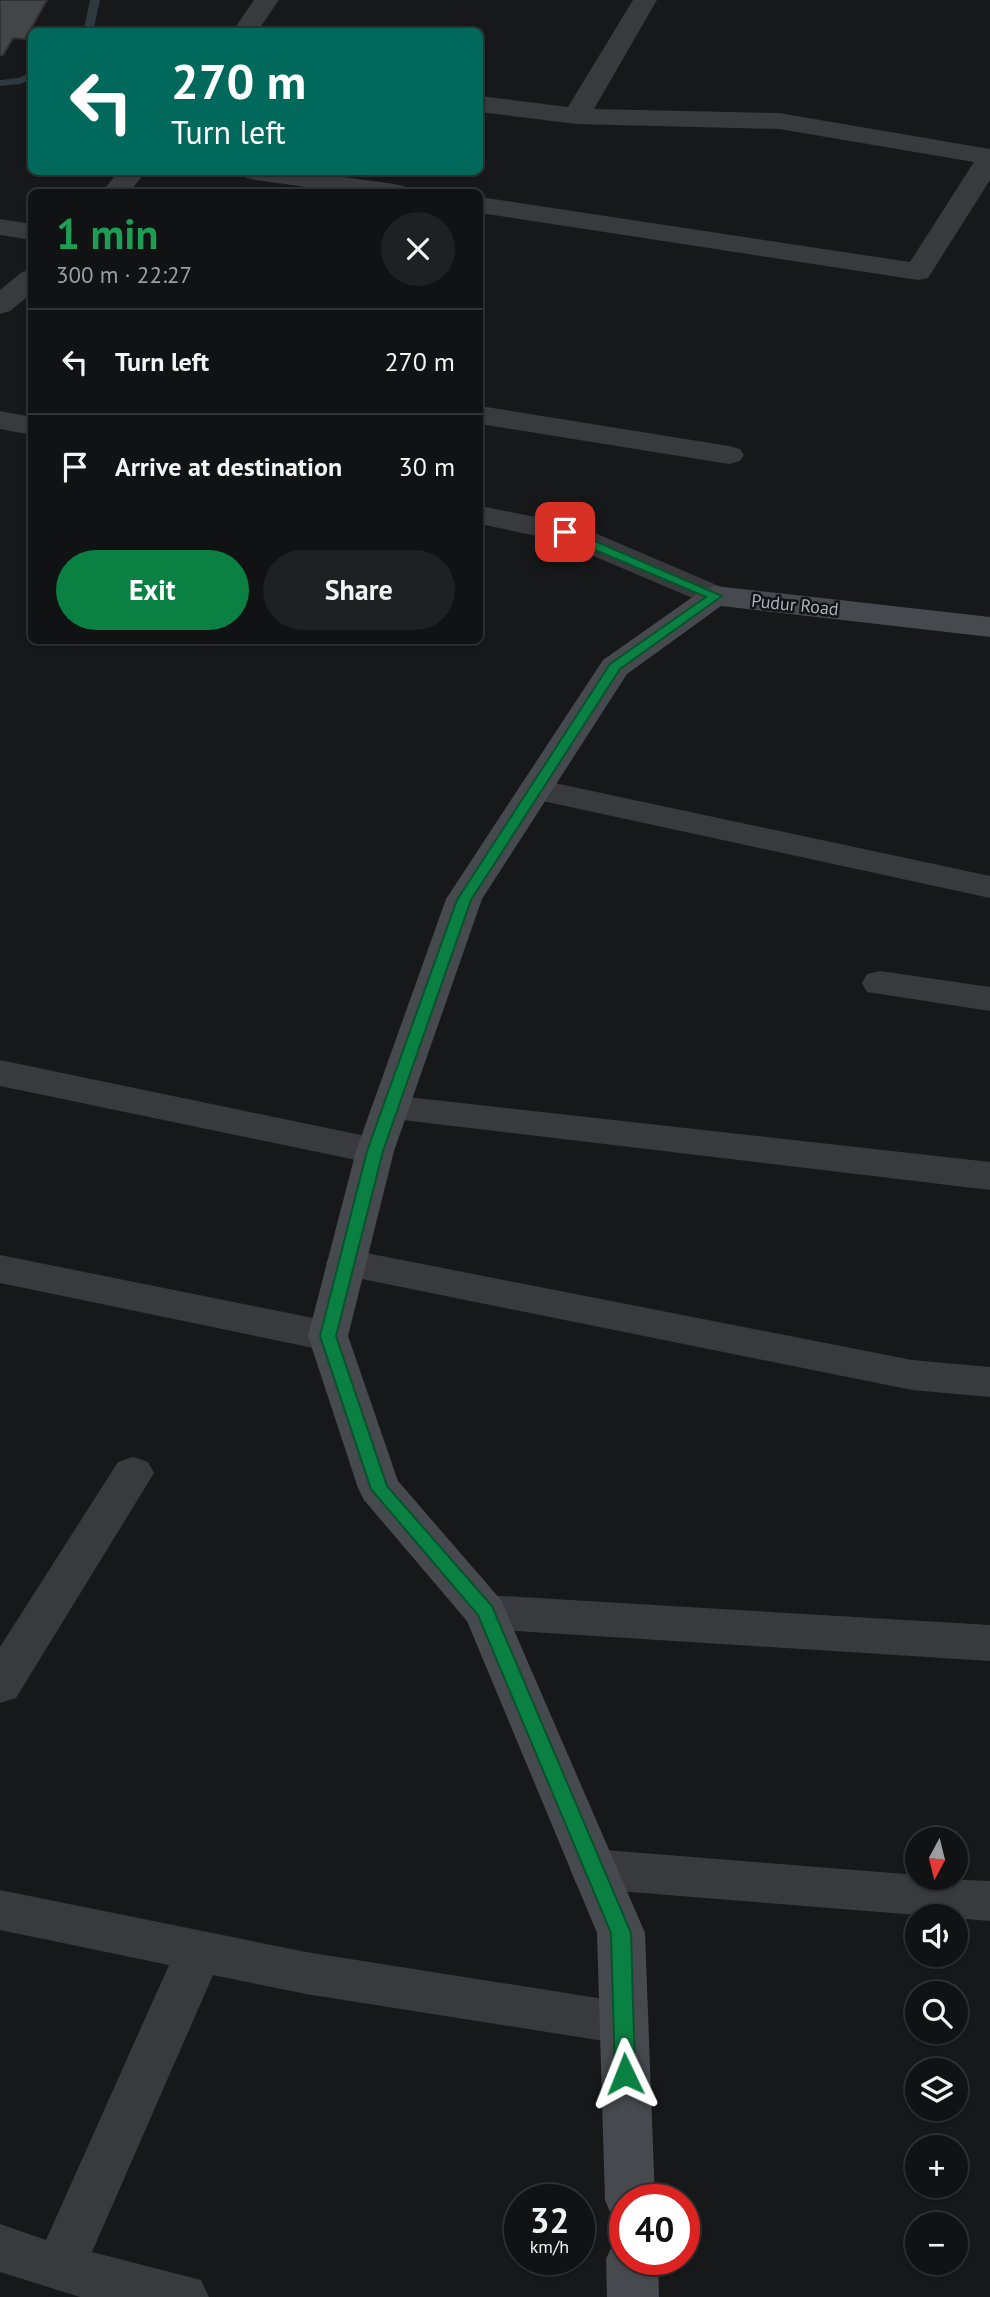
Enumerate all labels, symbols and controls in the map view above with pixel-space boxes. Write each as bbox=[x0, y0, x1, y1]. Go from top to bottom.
text: 270 m bbox=[171, 49, 306, 113]
icon: left bbox=[56, 56, 147, 147]
text: Turn left bbox=[171, 111, 286, 153]
text: 1 min bbox=[56, 206, 158, 261]
button: close bbox=[381, 212, 455, 286]
text: 300 m · 22:27 bbox=[56, 260, 192, 289]
icon: left bbox=[56, 343, 94, 381]
text: Turn left bbox=[115, 345, 209, 378]
text: 270 m bbox=[384, 345, 455, 378]
icon: arrive bbox=[56, 448, 94, 486]
text: Arrive at destination bbox=[115, 450, 342, 483]
text: 30 m bbox=[399, 450, 455, 483]
pin bbox=[535, 502, 595, 562]
icon: arrive bbox=[546, 513, 584, 551]
button: Exit bbox=[56, 550, 249, 630]
button: Share bbox=[263, 550, 455, 630]
street label: Pudur Road bbox=[750, 588, 840, 621]
north arrow bbox=[905, 1827, 968, 1890]
map controls bbox=[905, 1827, 968, 2275]
button: sound bbox=[905, 1904, 968, 1967]
button: search bbox=[905, 1981, 968, 2044]
position arrow bbox=[588, 2037, 662, 2111]
button: layers bbox=[905, 2058, 968, 2121]
button: + bbox=[905, 2135, 968, 2198]
speed limit sign: 40 bbox=[609, 2184, 700, 2275]
text: 32 bbox=[530, 2197, 569, 2243]
button: − bbox=[905, 2212, 968, 2275]
text: km/h bbox=[530, 2235, 569, 2258]

